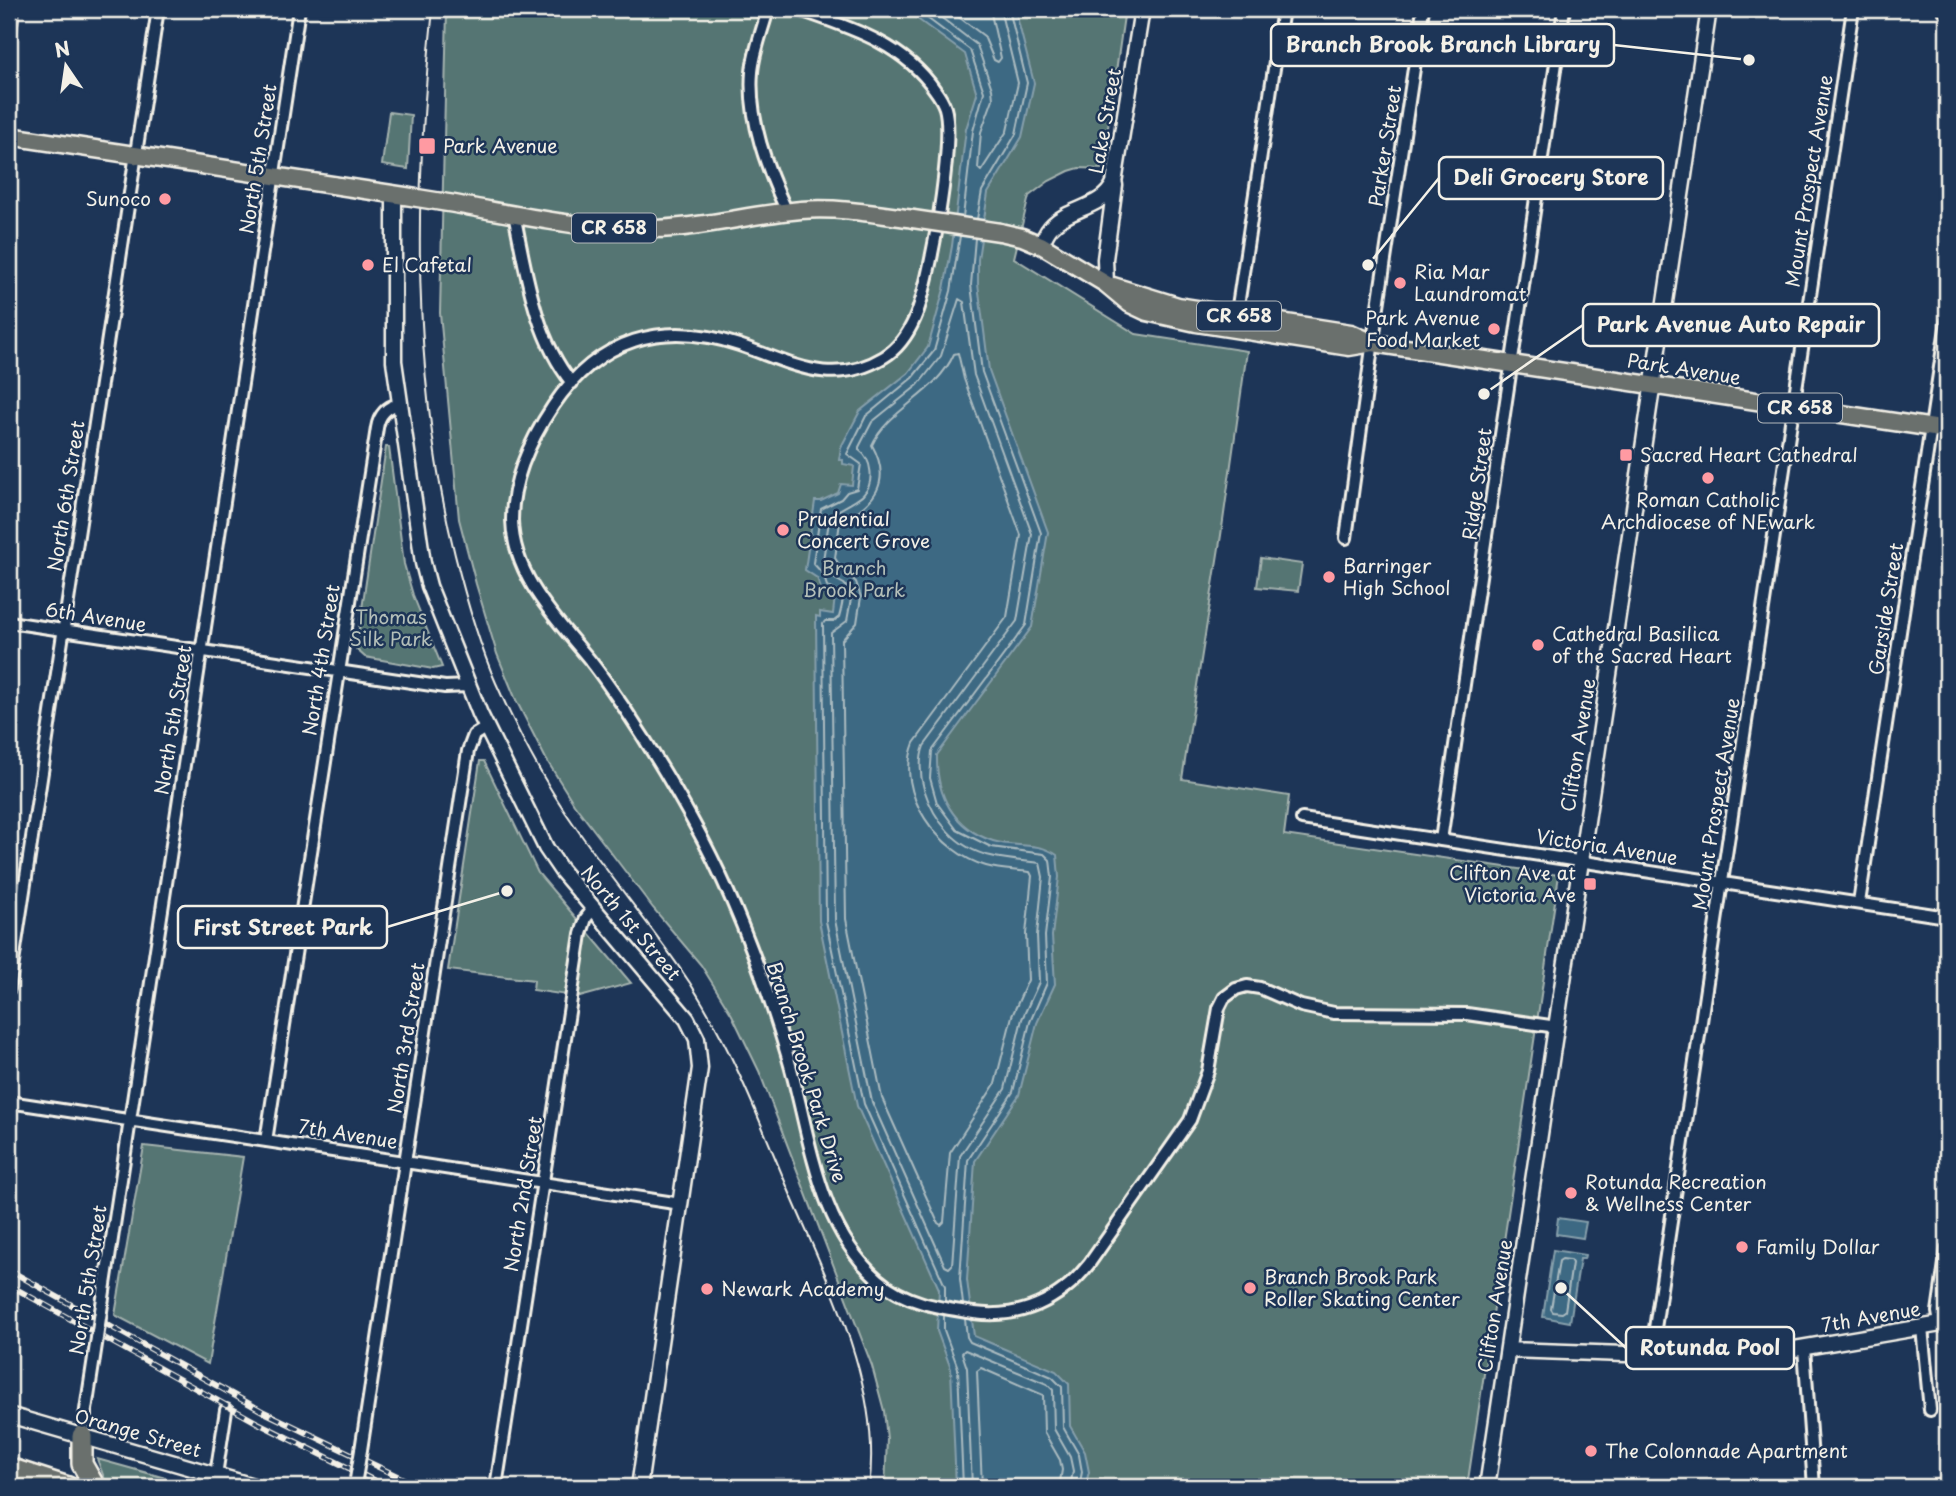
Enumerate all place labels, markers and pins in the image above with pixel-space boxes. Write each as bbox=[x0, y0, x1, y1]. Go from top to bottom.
callout: Branch Brook Branch Library bbox=[1271, 24, 1614, 66]
place label: Park Avenue bbox=[443, 131, 558, 159]
marker: Park Avenue bbox=[417, 136, 437, 156]
callout: Deli Grocery Store bbox=[1439, 157, 1663, 199]
place label: Sunoco bbox=[85, 184, 151, 212]
marker: Sunoco bbox=[157, 191, 173, 207]
place label: El Cafetal bbox=[382, 250, 472, 278]
marker: El Cafetal bbox=[360, 257, 376, 273]
place label: Ria Mar Laundromat bbox=[1414, 257, 1526, 307]
marker: Ria Mar Laundromat bbox=[1392, 275, 1408, 291]
place label: Park Avenue Food Market bbox=[1365, 303, 1480, 353]
callout: Park Avenue Auto Repair bbox=[1583, 304, 1879, 346]
marker: Park Avenue Food Market bbox=[1486, 321, 1502, 337]
place label: Sacred Heart Cathedral bbox=[1640, 440, 1858, 468]
marker: Sacred Heart Cathedral bbox=[1618, 447, 1634, 463]
marker: Roman Catholic Archdiocese of NEwark bbox=[1700, 470, 1716, 486]
place label: Roman Catholic Archdiocese of NEwark bbox=[1601, 485, 1815, 535]
place label: Prudential Concert Grove bbox=[797, 504, 930, 554]
marker: Prudential Concert Grove bbox=[775, 522, 791, 538]
place label: Barringer High School bbox=[1343, 551, 1450, 601]
marker: Barringer High School bbox=[1321, 569, 1337, 585]
place label: Cathedral Basilica of the Sacred Heart bbox=[1552, 619, 1732, 669]
marker: Cathedral Basilica of the Sacred Heart bbox=[1530, 637, 1546, 653]
place label: Clifton Ave at Victoria Ave bbox=[1449, 858, 1576, 908]
marker: Clifton Ave at Victoria Ave bbox=[1582, 876, 1598, 892]
callout: First Street Park bbox=[178, 906, 387, 948]
place label: Rotunda Recreation & Wellness Center bbox=[1585, 1167, 1767, 1217]
marker: Rotunda Recreation & Wellness Center bbox=[1563, 1185, 1579, 1201]
place label: Family Dollar bbox=[1756, 1232, 1880, 1260]
marker: Family Dollar bbox=[1734, 1239, 1750, 1255]
place label: Branch Brook Park Roller Skating Center bbox=[1264, 1262, 1460, 1312]
place label: Newark Academy bbox=[721, 1274, 885, 1302]
marker: Branch Brook Park Roller Skating Center bbox=[1242, 1280, 1258, 1296]
marker: Newark Academy bbox=[699, 1281, 715, 1297]
callout: Rotunda Pool bbox=[1626, 1327, 1794, 1369]
place label: The Colonnade Apartment bbox=[1605, 1436, 1848, 1464]
marker: The Colonnade Apartment bbox=[1583, 1443, 1599, 1459]

